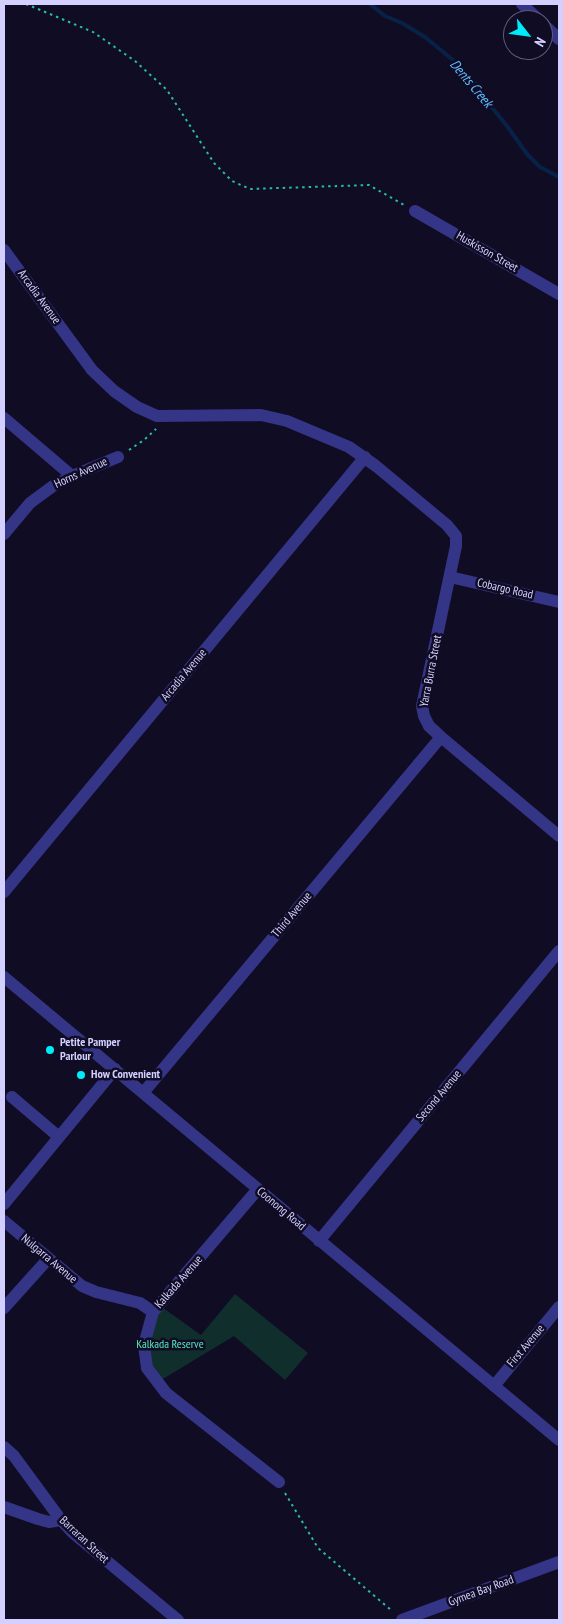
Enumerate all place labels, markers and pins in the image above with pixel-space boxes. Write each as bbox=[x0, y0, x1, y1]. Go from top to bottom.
place label: Petite Pamper Parlour bbox=[60, 1036, 120, 1064]
marker: Petite Pamper Parlour bbox=[44, 1044, 56, 1056]
place label: How Convenient bbox=[91, 1068, 160, 1082]
marker: How Convenient bbox=[75, 1069, 87, 1081]

